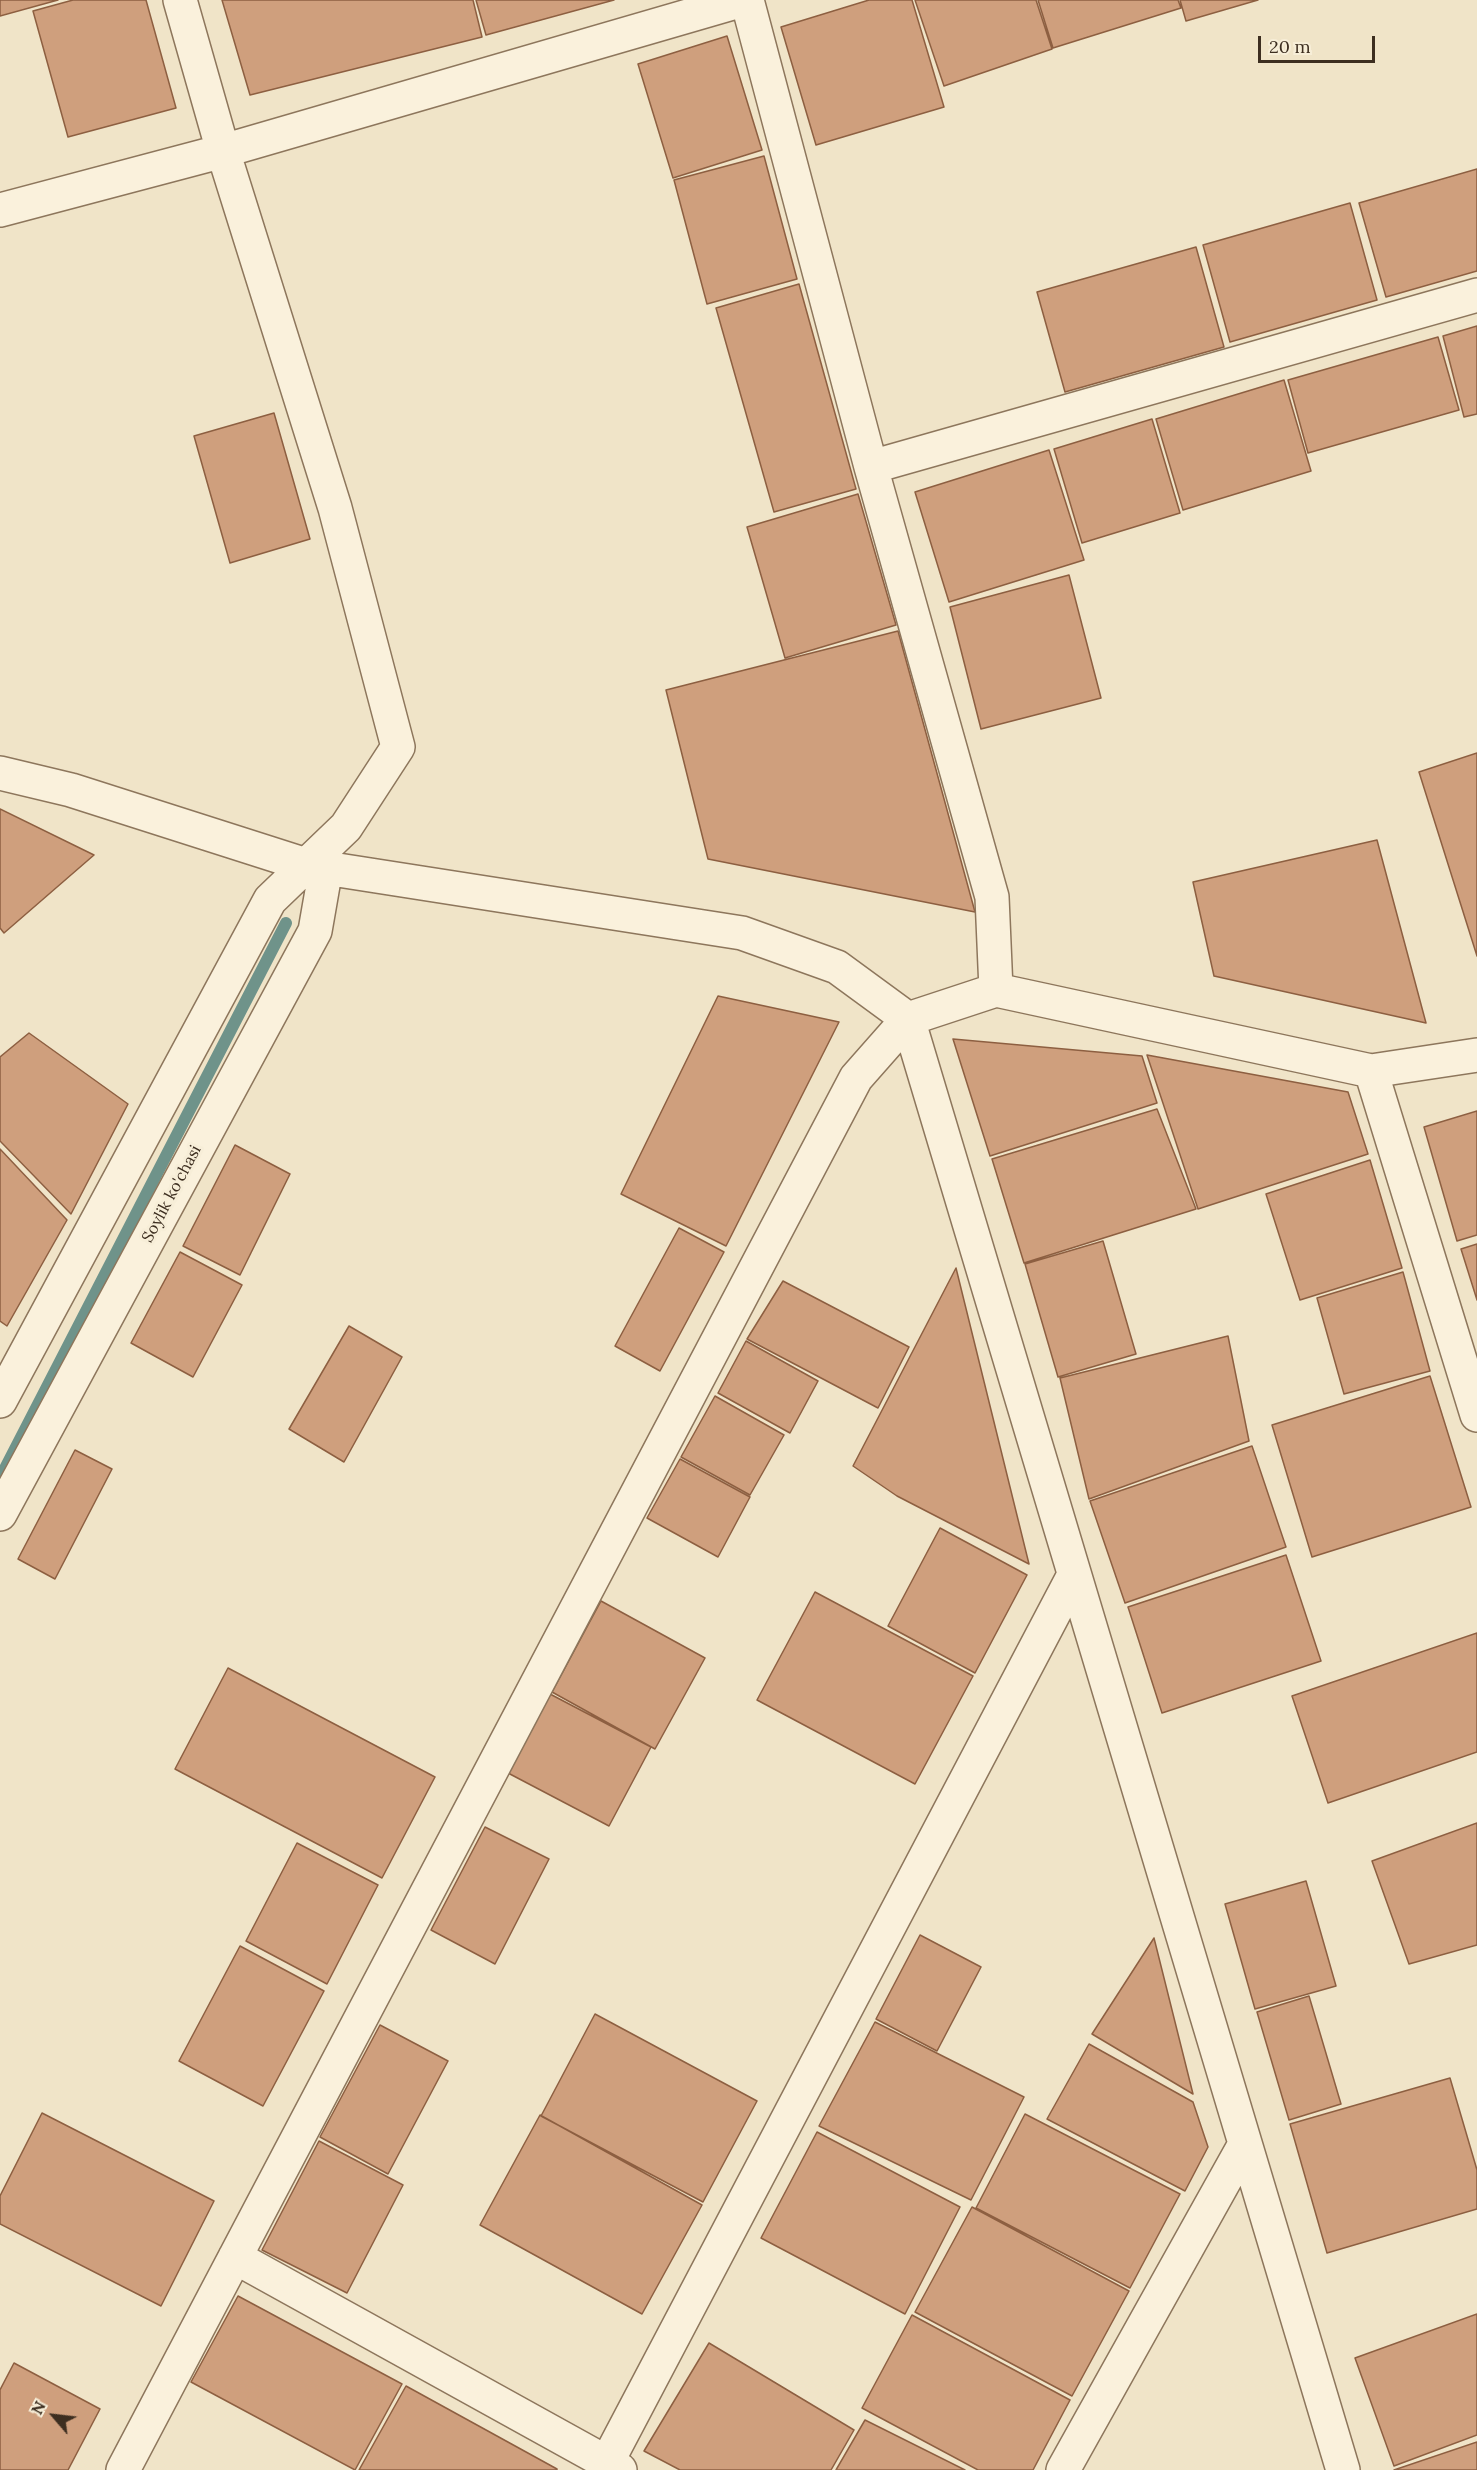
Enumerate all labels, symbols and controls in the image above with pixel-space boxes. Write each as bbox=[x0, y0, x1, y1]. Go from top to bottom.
scale bar bbox=[1261, 24, 1378, 62]
text: 20 m bbox=[1269, 35, 1311, 58]
street label: Soylik ko'chasi bbox=[138, 1142, 206, 1246]
north arrow bbox=[24, 2386, 84, 2446]
text: N bbox=[26, 2397, 50, 2418]

